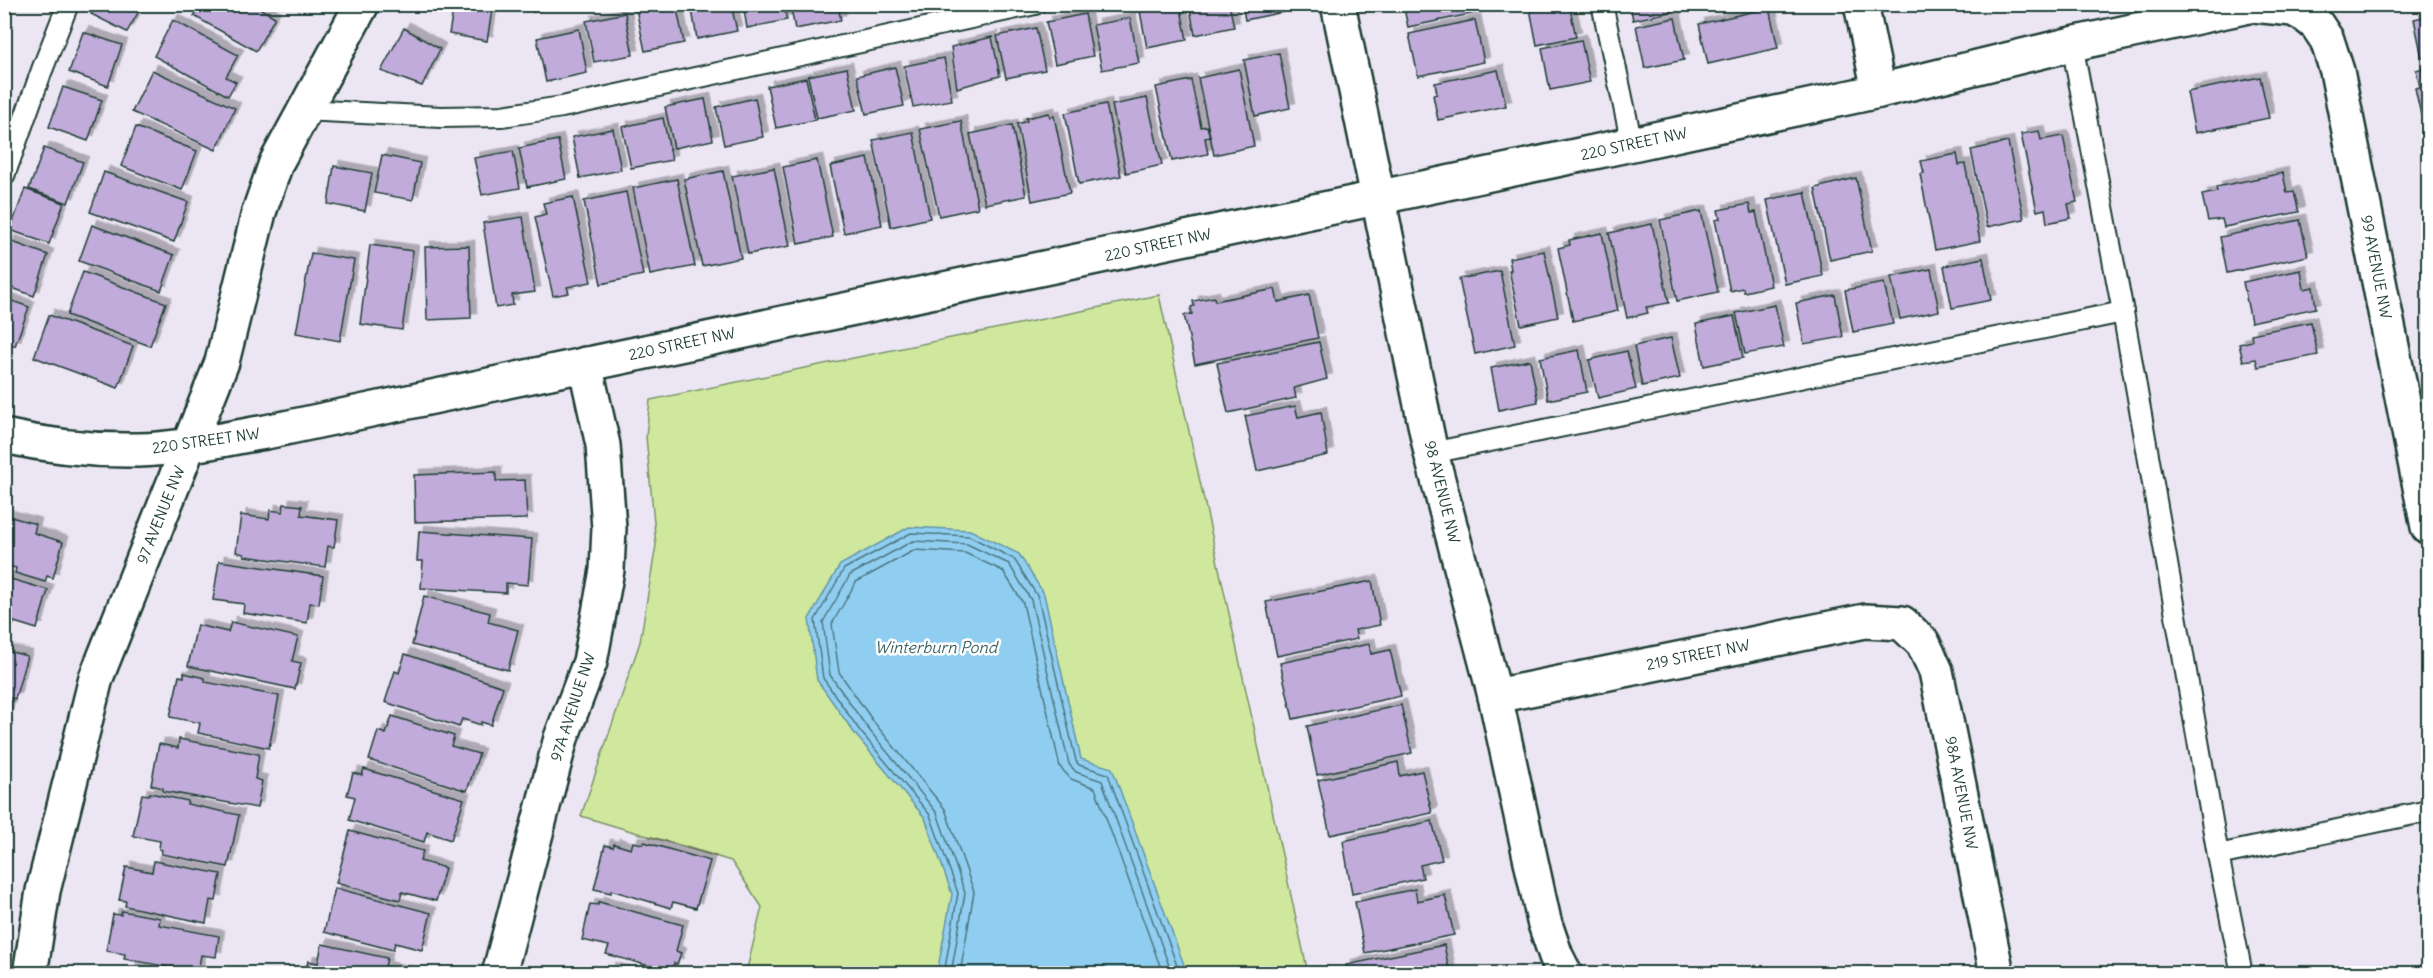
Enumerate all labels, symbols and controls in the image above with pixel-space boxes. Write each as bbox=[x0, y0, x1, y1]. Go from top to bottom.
street label: 220 STREET NW bbox=[1579, 123, 1689, 164]
street label: 99 AVENUE NW bbox=[2357, 213, 2396, 321]
street label: 220 STREET NW bbox=[1103, 224, 1213, 265]
street label: 220 STREET NW bbox=[627, 323, 737, 364]
street label: 220 STREET NW bbox=[151, 423, 261, 457]
street label: 98 AVENUE NW bbox=[1421, 439, 1465, 546]
street label: 97 AVENUE NW bbox=[132, 463, 189, 567]
street label: 219 STREET NW bbox=[1645, 635, 1752, 674]
water label: Winterburn Pond bbox=[875, 637, 1000, 657]
street label: 97A AVENUE NW bbox=[546, 650, 599, 764]
street label: 98A AVENUE NW bbox=[1941, 735, 1982, 851]

